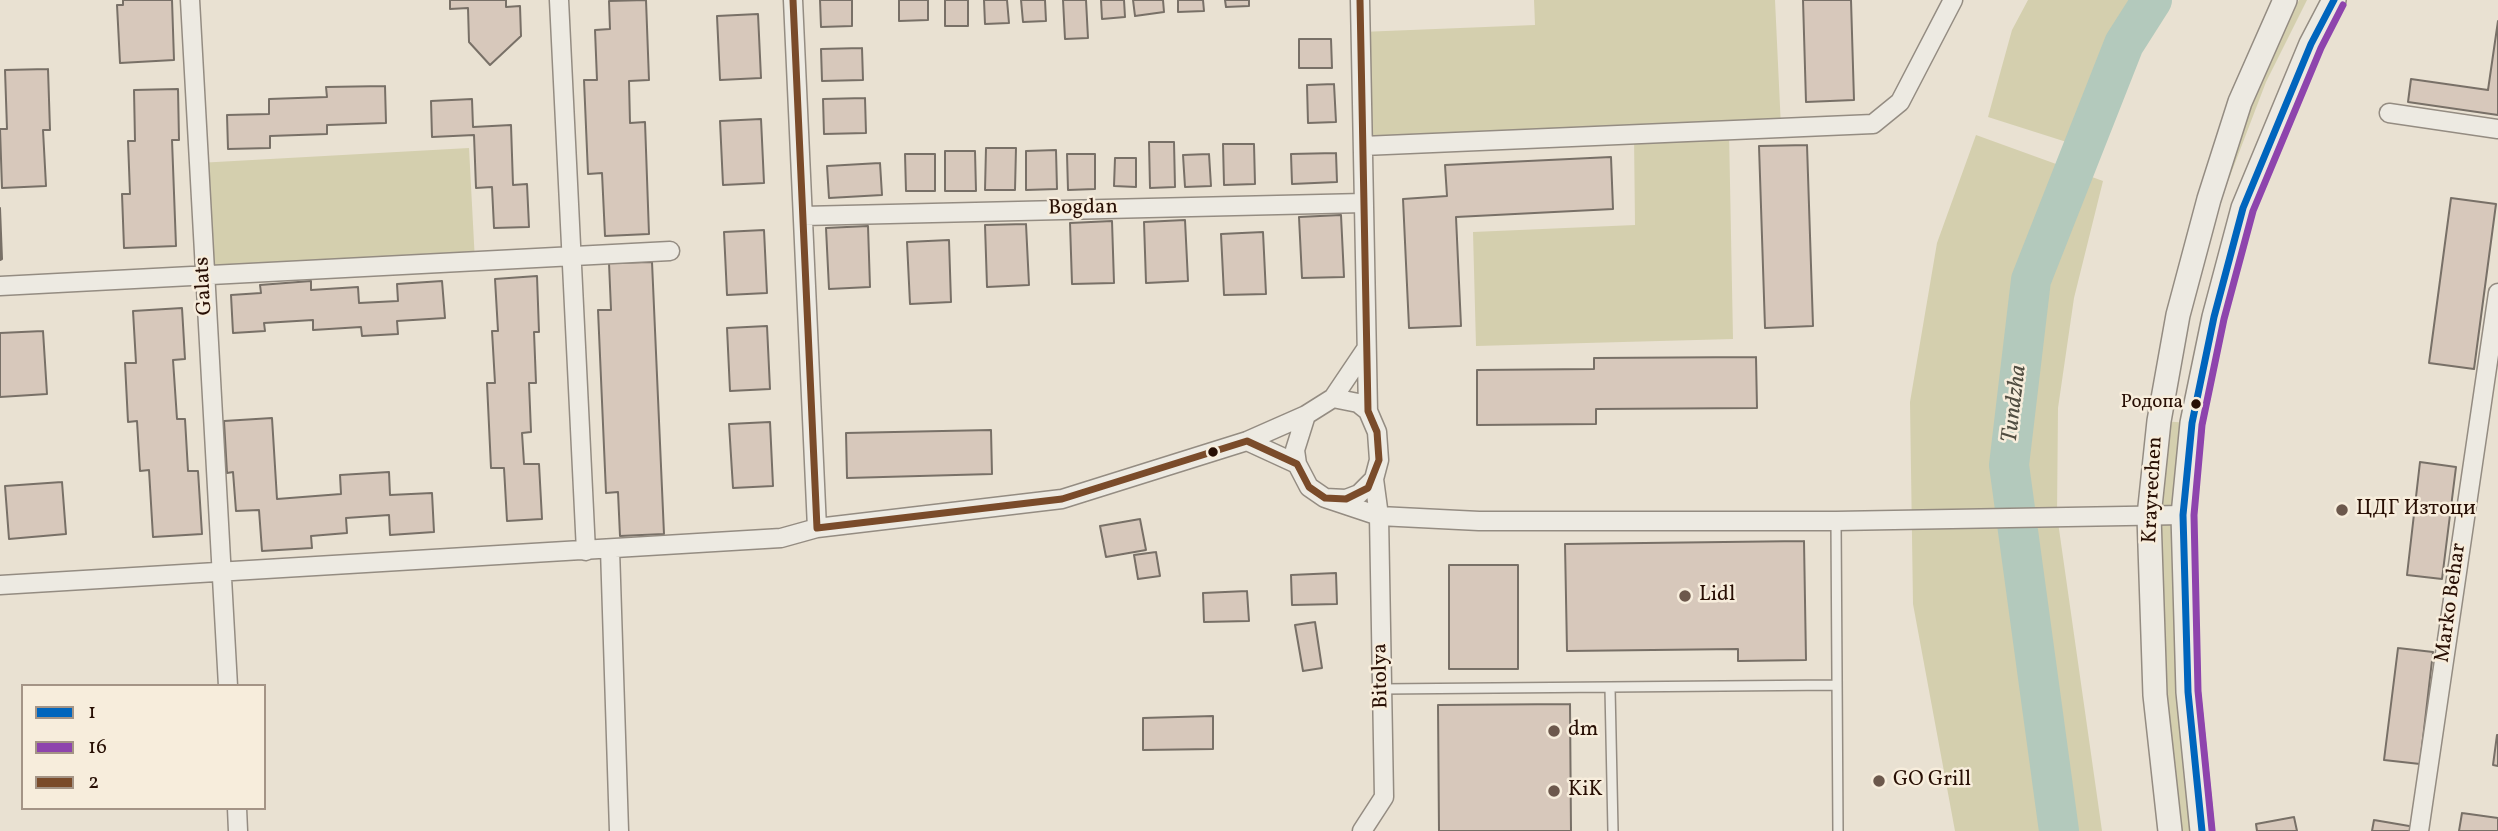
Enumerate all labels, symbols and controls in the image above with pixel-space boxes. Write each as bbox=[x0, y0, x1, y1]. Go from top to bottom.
street label: Bogdan bbox=[1048, 196, 1118, 222]
street label: Galats bbox=[191, 256, 219, 316]
water label: Tundzha bbox=[1998, 364, 2034, 444]
place label: Родопа bbox=[2121, 393, 2183, 415]
marker: Родопа bbox=[2189, 397, 2203, 411]
street label: Krayrechen bbox=[2139, 436, 2169, 544]
unlabelled marker bbox=[1206, 445, 1220, 459]
place label: ЦДГ Изтоци bbox=[2356, 497, 2476, 523]
marker: ЦДГ Изтоци bbox=[2334, 502, 2350, 518]
street label: Marko Behar bbox=[2431, 542, 2473, 664]
place label: Lidl bbox=[1699, 583, 1735, 609]
marker: Lidl bbox=[1677, 588, 1693, 604]
street label: Bitolya bbox=[1369, 643, 1395, 709]
legend bbox=[21, 684, 266, 810]
text: 1 bbox=[88, 698, 96, 727]
place label: dm bbox=[1568, 718, 1598, 744]
marker: dm bbox=[1546, 723, 1562, 739]
text: 16 bbox=[88, 733, 107, 762]
text: 2 bbox=[88, 768, 99, 797]
place label: GO Grill bbox=[1893, 768, 1971, 794]
marker: GO Grill bbox=[1871, 773, 1887, 789]
place label: KiK bbox=[1568, 778, 1603, 804]
marker: KiK bbox=[1546, 783, 1562, 799]

